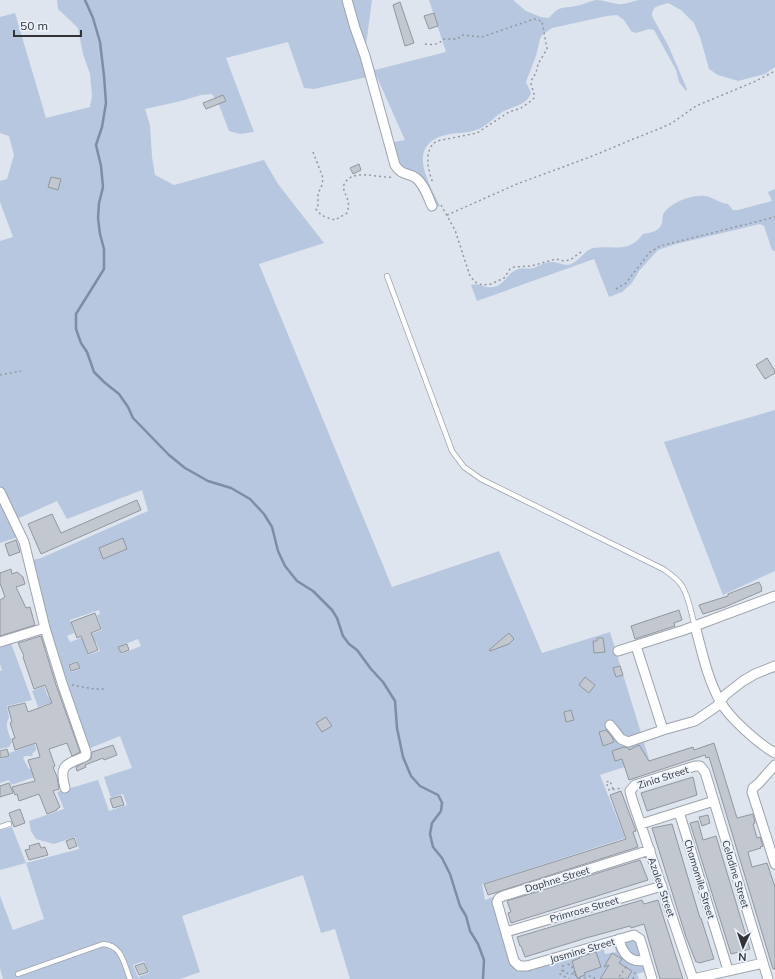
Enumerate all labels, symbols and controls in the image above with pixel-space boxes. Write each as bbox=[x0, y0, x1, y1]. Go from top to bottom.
scale bar bbox=[14, 12, 81, 38]
text: 50 m bbox=[20, 18, 48, 33]
street label: Zinia Street bbox=[636, 763, 691, 792]
street label: Chamomile Street bbox=[681, 838, 718, 921]
street label: Celadine Street bbox=[719, 839, 752, 910]
street label: Azalea Street bbox=[645, 855, 678, 919]
street label: Daphne Street bbox=[523, 863, 592, 895]
street label: Primrose Street bbox=[548, 893, 621, 926]
north arrow bbox=[723, 927, 763, 967]
street label: Jasmine Street bbox=[548, 935, 617, 966]
text: N bbox=[738, 950, 747, 964]

